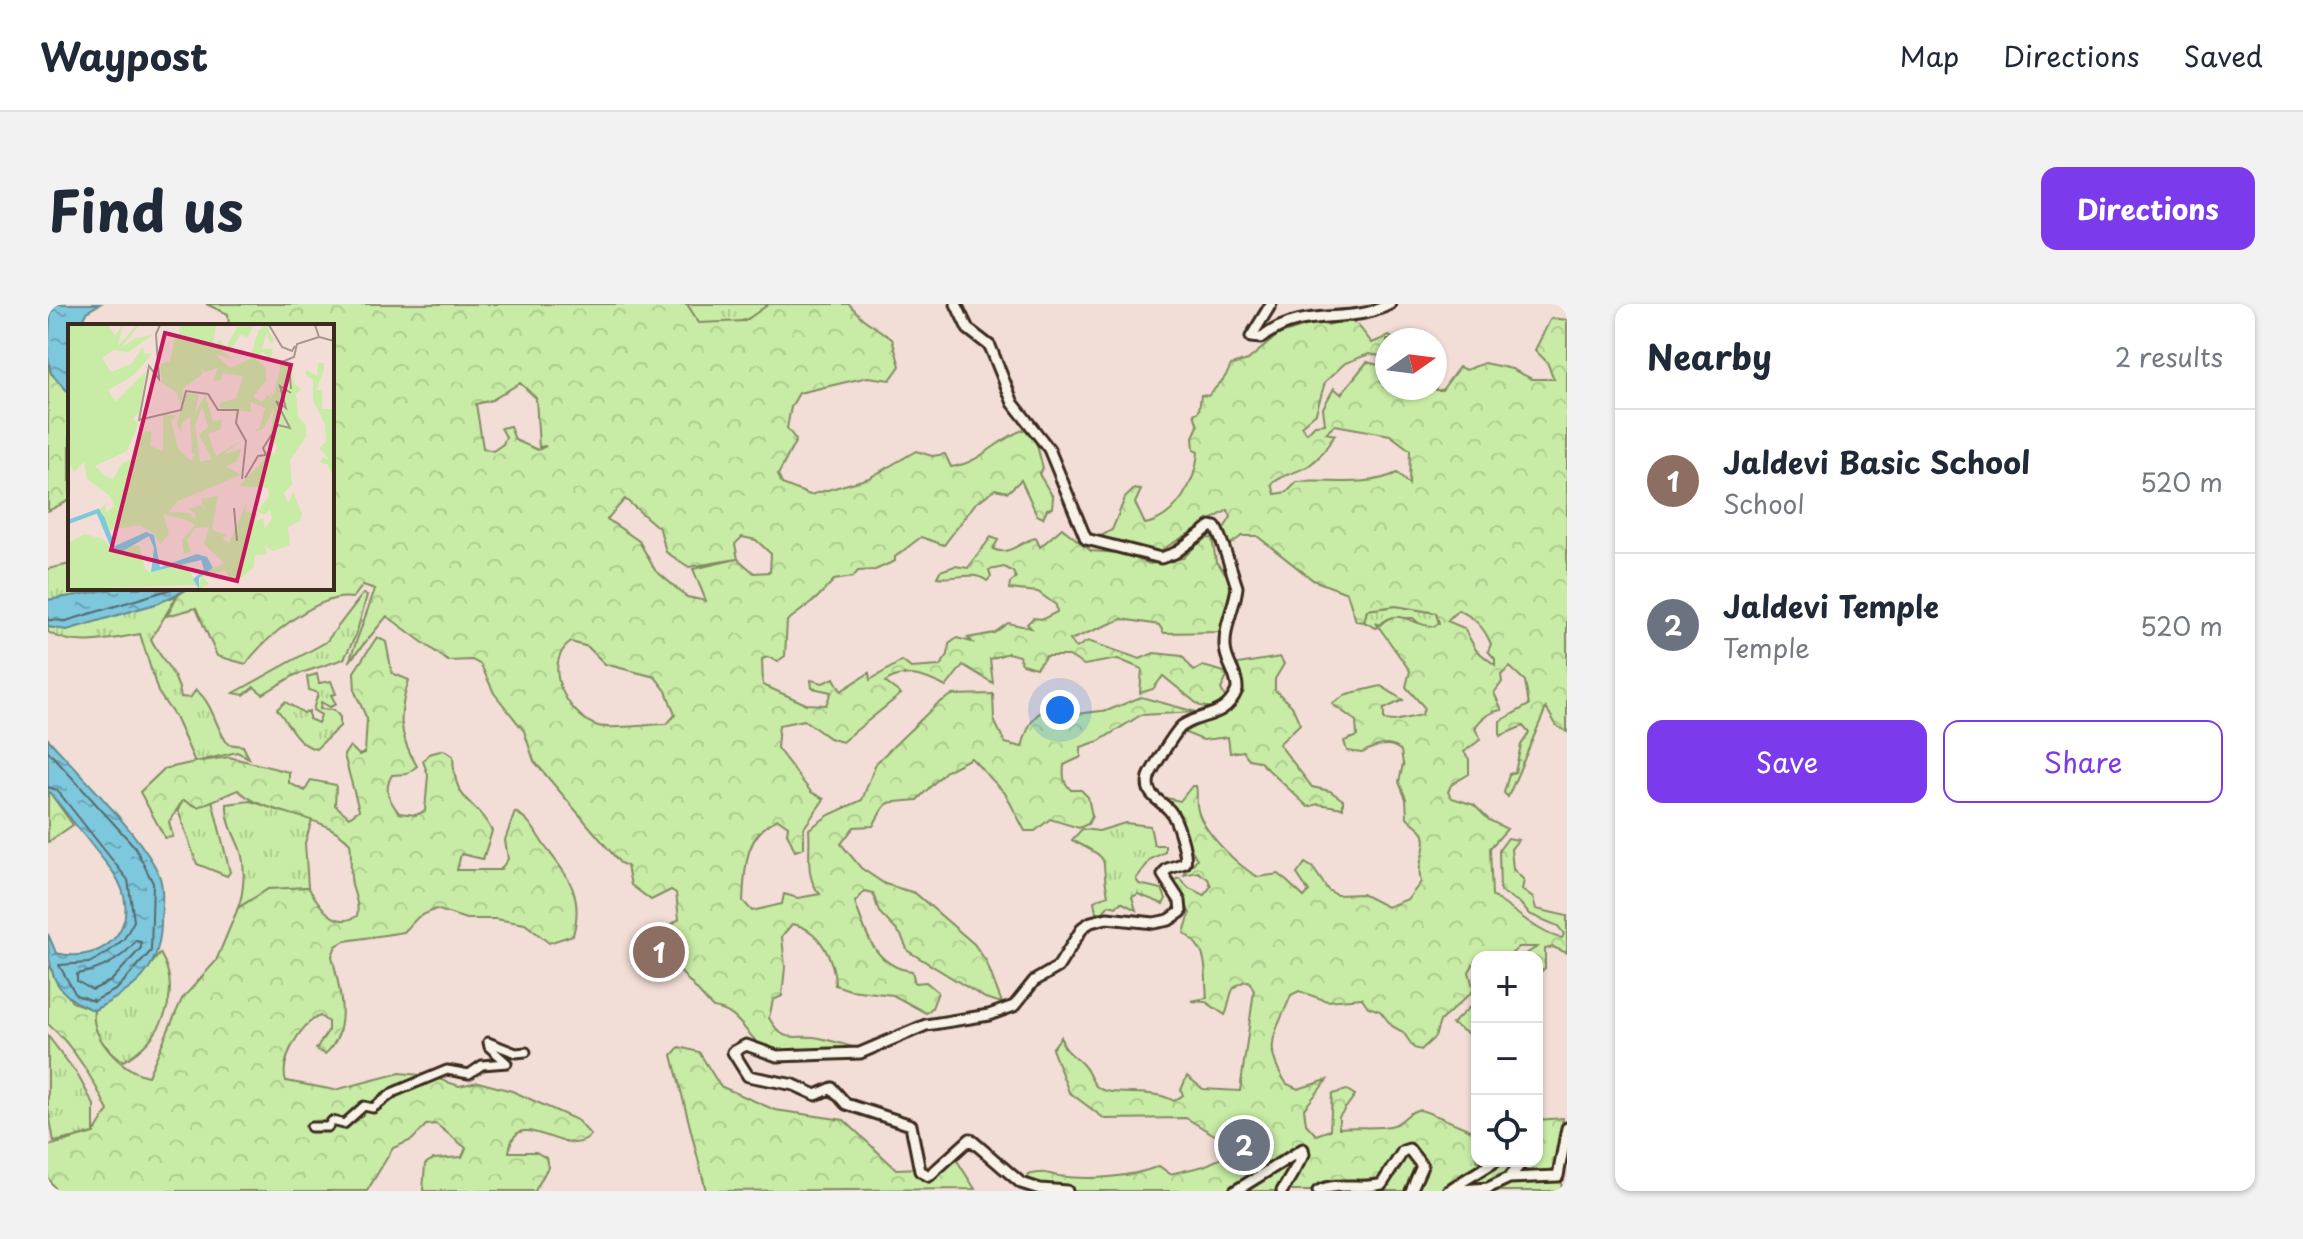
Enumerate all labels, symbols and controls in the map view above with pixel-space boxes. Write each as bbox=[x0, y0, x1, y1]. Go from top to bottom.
text: Waypost bbox=[40, 27, 208, 84]
text: Map bbox=[1900, 34, 1959, 77]
text: Directions bbox=[2003, 34, 2140, 77]
text: Saved bbox=[2184, 34, 2263, 77]
text: Find us bbox=[48, 166, 244, 251]
button: Directions bbox=[2041, 167, 2255, 250]
inset map bbox=[68, 324, 334, 590]
north arrow bbox=[1375, 328, 1447, 400]
text: Nearby bbox=[1647, 330, 1772, 382]
text: 2 results bbox=[2115, 337, 2223, 376]
text: Jaldevi Basic School bbox=[1723, 439, 2030, 484]
text: 1 bbox=[1667, 462, 1679, 501]
text: 520 m bbox=[2140, 462, 2223, 501]
text: School bbox=[1723, 484, 1805, 523]
text: Jaldevi Temple bbox=[1723, 583, 1939, 628]
text: 2 bbox=[1664, 606, 1682, 645]
text: 520 m bbox=[2140, 606, 2223, 645]
text: Temple bbox=[1723, 628, 1810, 667]
your location bbox=[1040, 690, 1080, 730]
button: Save bbox=[1647, 720, 1927, 803]
button: Share bbox=[1943, 720, 2223, 803]
pin: 1 bbox=[633, 922, 685, 982]
map controls bbox=[1471, 951, 1543, 1167]
button: + bbox=[1471, 951, 1543, 1023]
button: − bbox=[1471, 1023, 1543, 1095]
button: locate bbox=[1471, 1095, 1543, 1167]
pin: 2 bbox=[1218, 1115, 1270, 1175]

